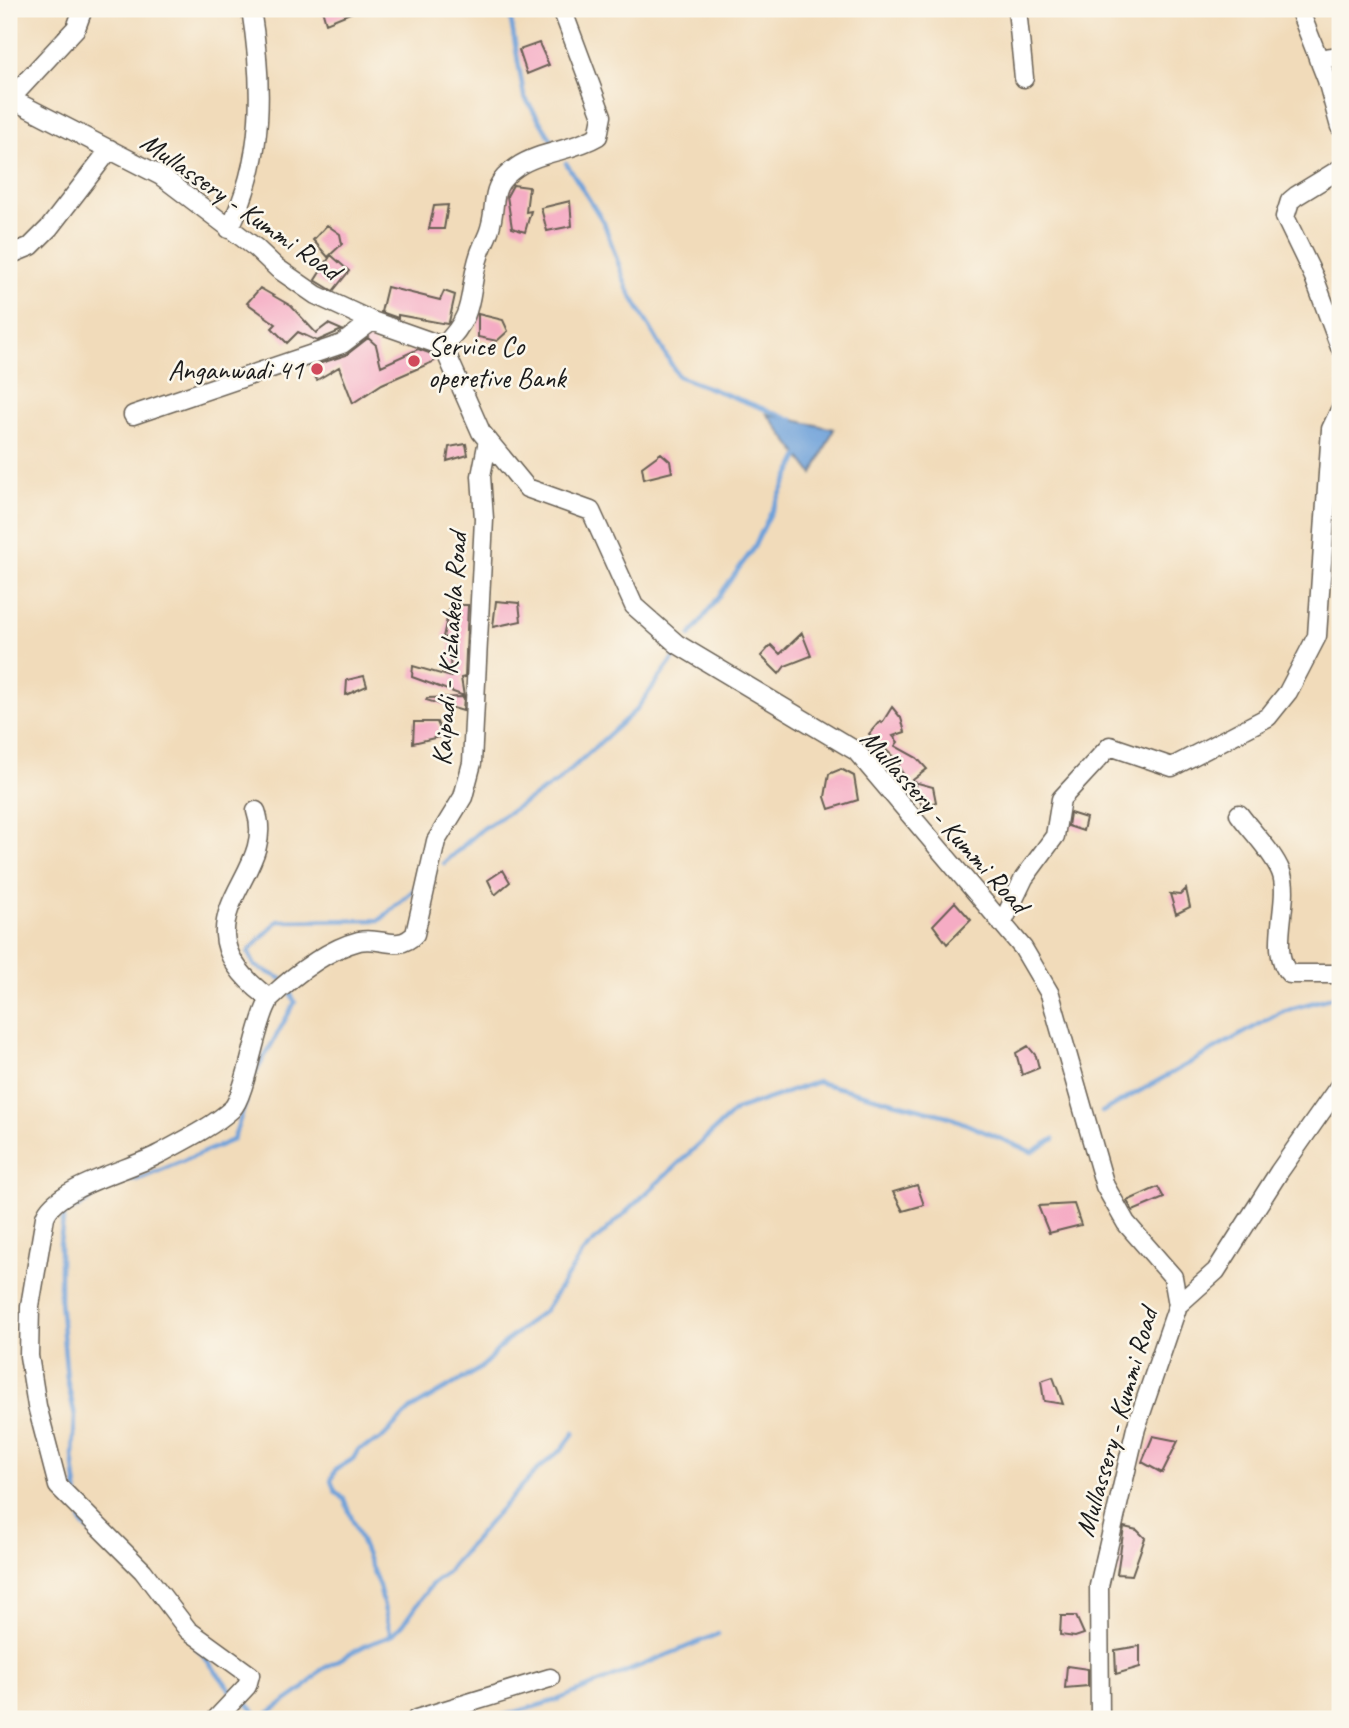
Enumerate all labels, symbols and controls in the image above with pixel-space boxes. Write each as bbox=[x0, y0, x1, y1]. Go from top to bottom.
street label: Mullassery - Kummi Road bbox=[134, 124, 351, 290]
place label: Service Co operetive Bank bbox=[428, 328, 567, 395]
place label: Anganwadi 41 bbox=[168, 352, 304, 387]
marker: Service Co operetive Bank bbox=[406, 353, 422, 369]
marker: Anganwadi 41 bbox=[309, 361, 325, 377]
street label: Kaipadi - Kizhakela Road bbox=[423, 527, 475, 767]
street label: Mullassery - Kummi Road bbox=[853, 722, 1040, 923]
street label: Mullassery - Kummi Road bbox=[1067, 1300, 1166, 1540]

